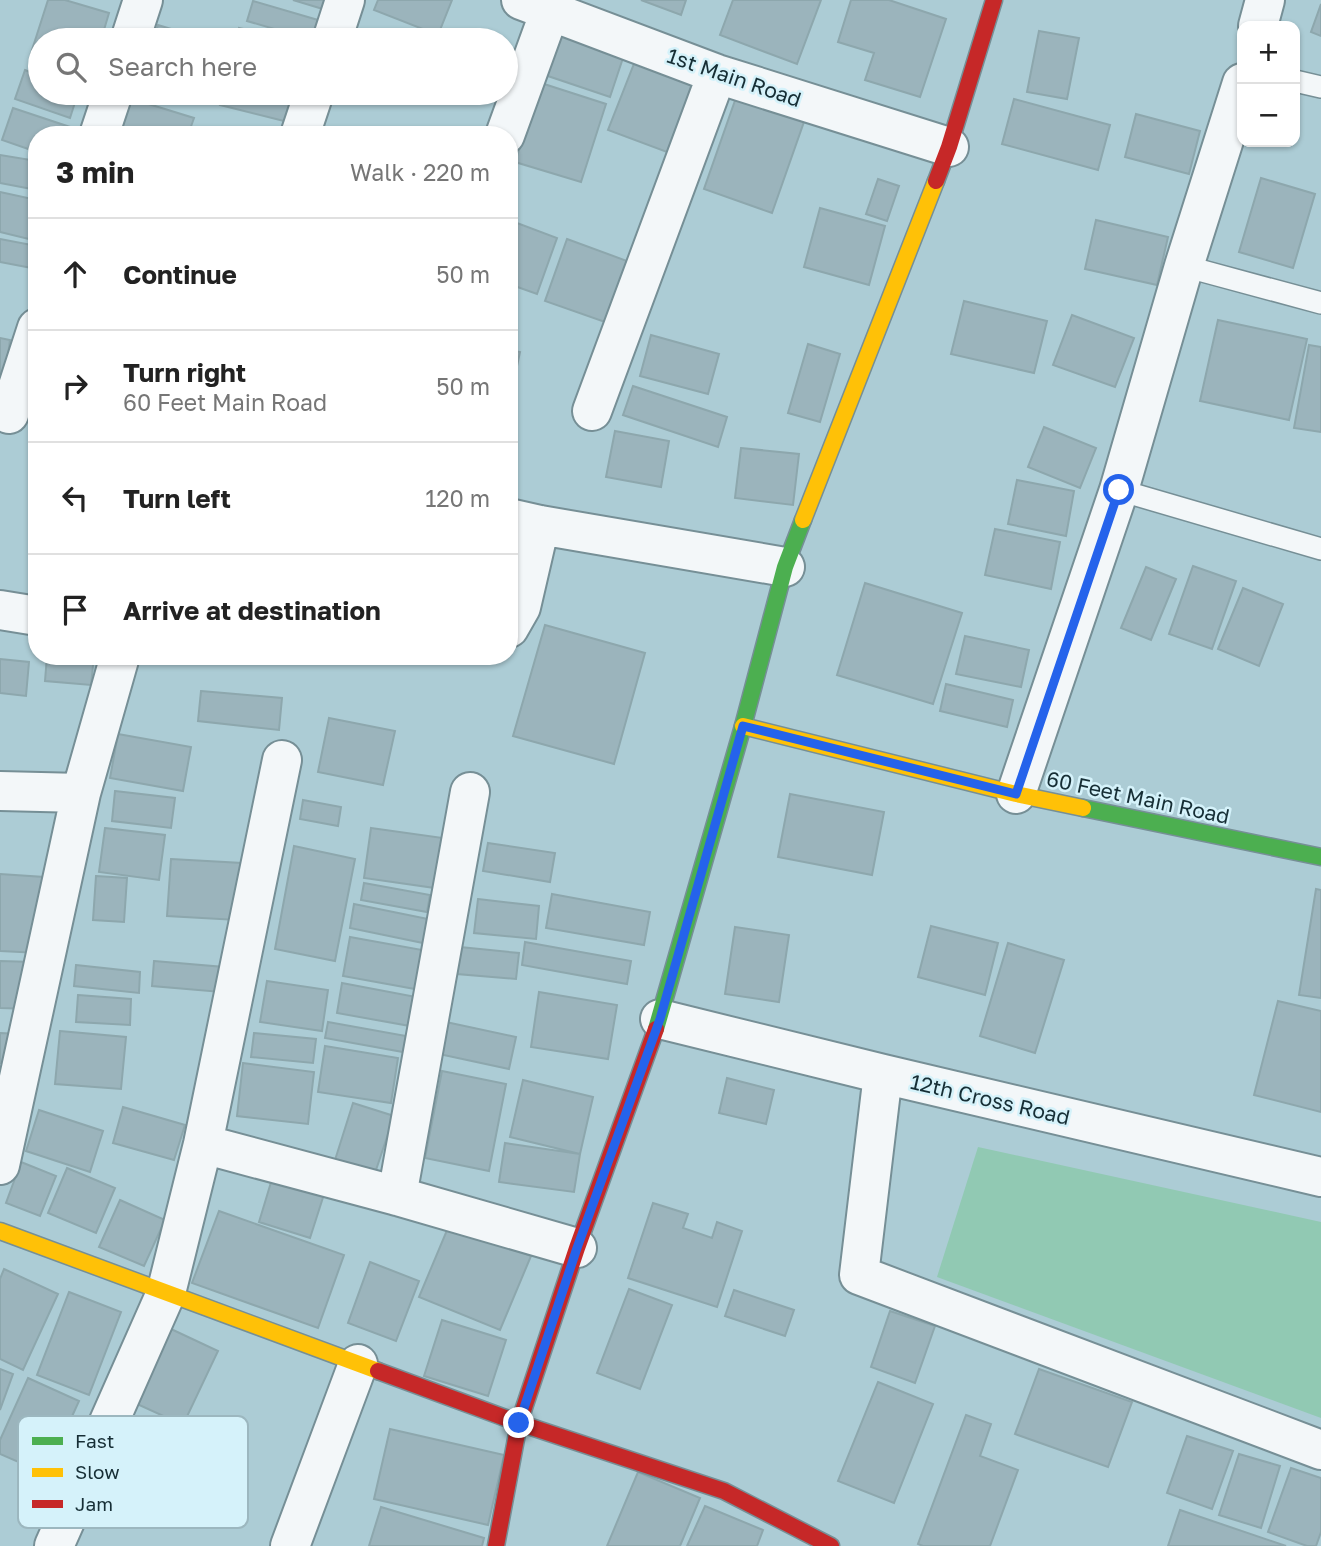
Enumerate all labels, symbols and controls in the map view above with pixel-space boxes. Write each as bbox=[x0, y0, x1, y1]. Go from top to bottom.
map controls bbox=[1237, 21, 1300, 147]
button: + bbox=[1237, 21, 1300, 84]
search box bbox=[28, 28, 518, 105]
street label: 1st Main Road bbox=[664, 42, 805, 112]
icon: search bbox=[52, 48, 90, 86]
text: Search here bbox=[108, 51, 257, 82]
button: − bbox=[1237, 84, 1300, 147]
text: 3 min bbox=[56, 154, 134, 190]
text: Walk · 220 m bbox=[350, 158, 490, 186]
icon: ahead bbox=[56, 255, 94, 293]
text: Continue bbox=[123, 259, 237, 290]
text: 50 m bbox=[436, 260, 490, 288]
text: Turn right bbox=[123, 357, 246, 388]
icon: right bbox=[56, 367, 94, 405]
text: 50 m bbox=[436, 372, 490, 400]
text: 60 Feet Main Road bbox=[123, 388, 327, 416]
route start bbox=[1103, 474, 1134, 505]
icon: left bbox=[56, 479, 94, 517]
text: Turn left bbox=[123, 483, 231, 514]
text: 120 m bbox=[425, 484, 490, 512]
icon: arrive bbox=[56, 591, 94, 629]
text: Arrive at destination bbox=[123, 595, 381, 626]
street label: 60 Feet Main Road bbox=[1044, 765, 1232, 829]
street label: 12th Cross Road bbox=[908, 1068, 1072, 1130]
route end bbox=[503, 1407, 534, 1438]
legend bbox=[18, 1416, 248, 1528]
text: Fast bbox=[75, 1429, 114, 1452]
text: Slow bbox=[75, 1460, 120, 1483]
text: Jam bbox=[75, 1492, 113, 1515]

